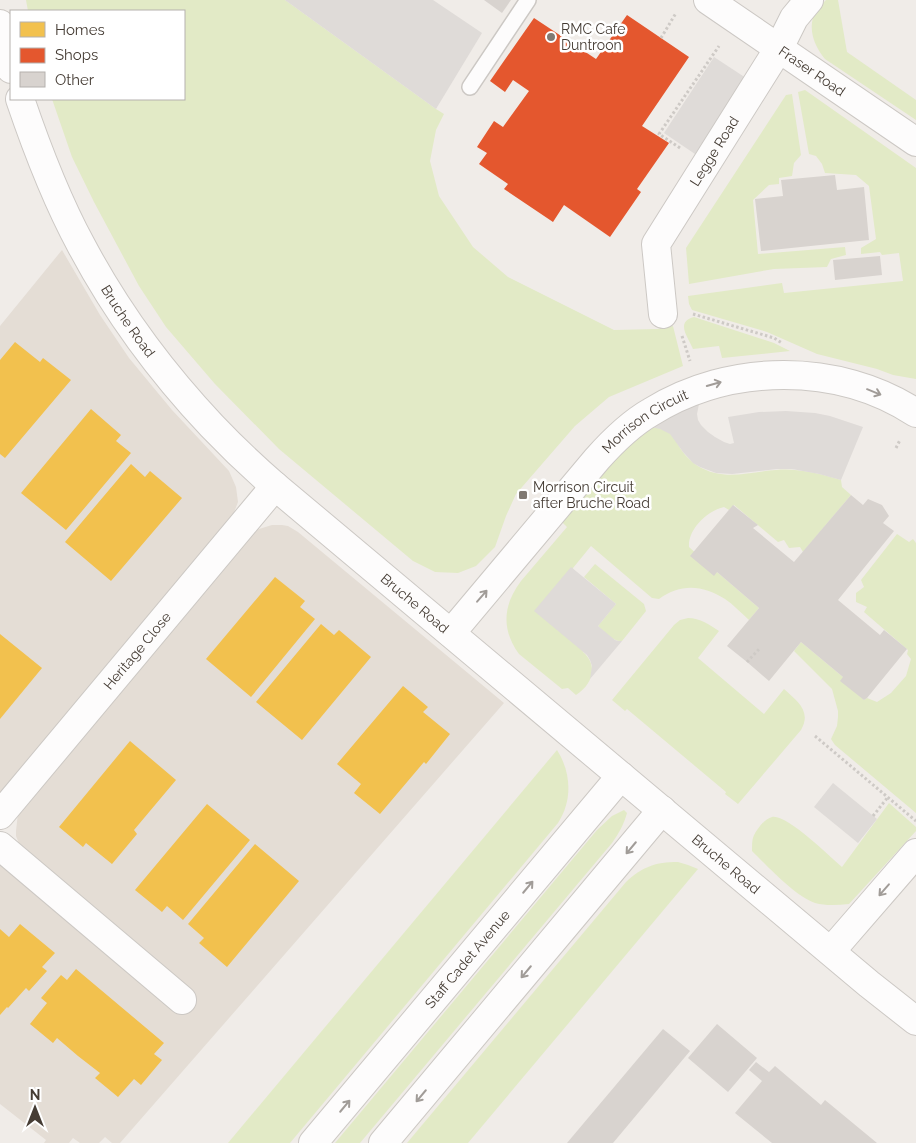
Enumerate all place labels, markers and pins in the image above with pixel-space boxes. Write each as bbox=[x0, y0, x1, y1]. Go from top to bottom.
place label: RMC Cafe Duntroon bbox=[561, 21, 625, 53]
marker: RMC Cafe Duntroon bbox=[545, 31, 557, 43]
place label: Morrison Circuit after Bruche Road bbox=[533, 479, 650, 511]
marker: Morrison Circuit after Bruche Road bbox=[517, 489, 529, 501]

